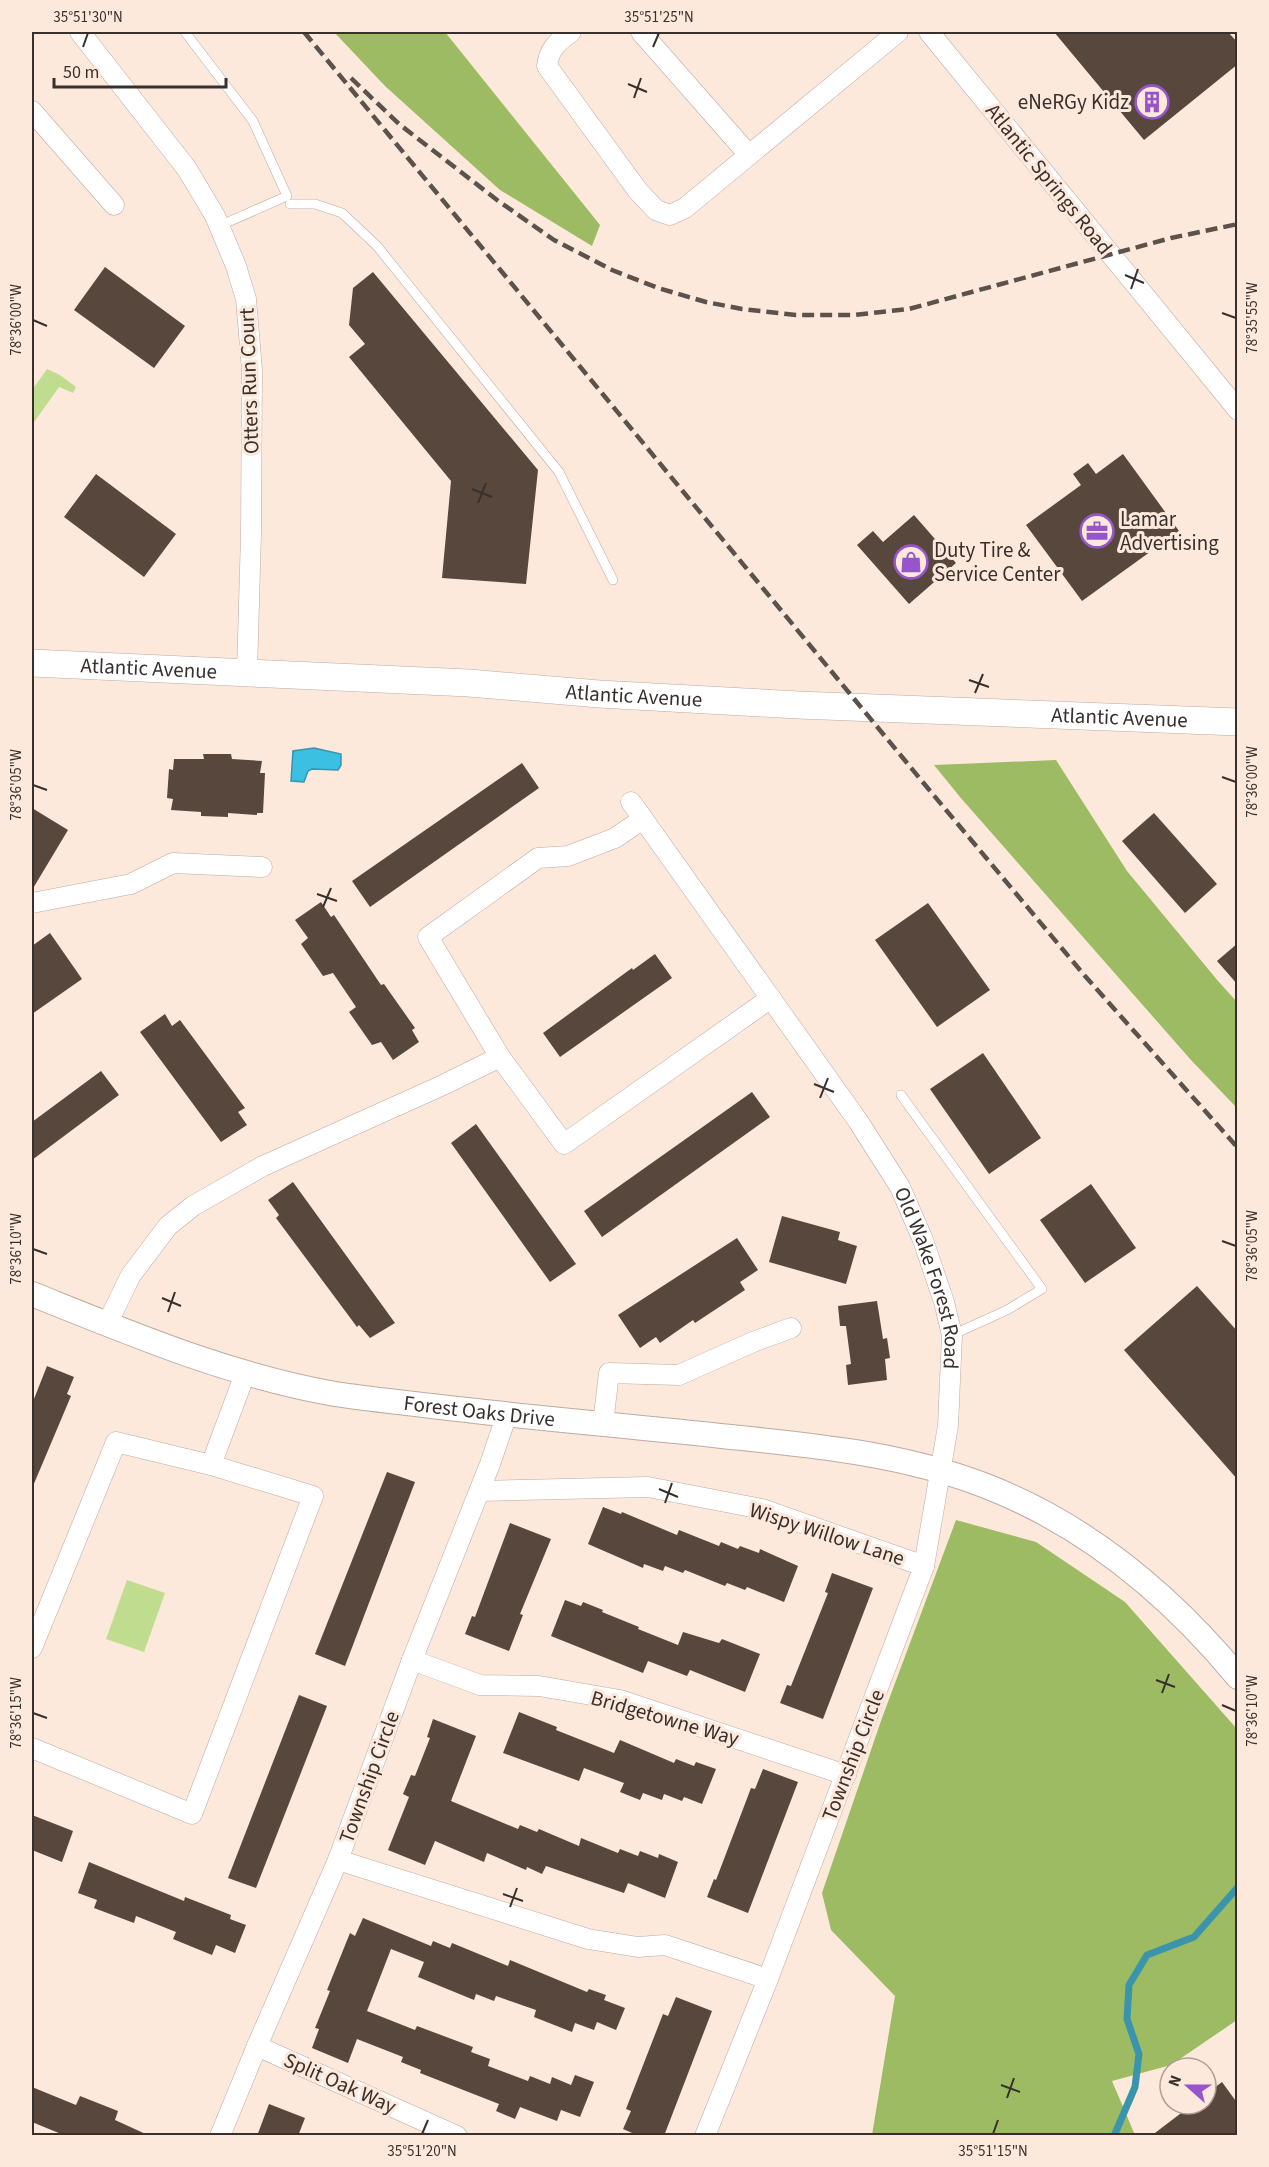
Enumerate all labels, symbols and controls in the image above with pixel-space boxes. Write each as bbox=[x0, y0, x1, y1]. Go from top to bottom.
text: 35°51'30"N bbox=[53, 7, 123, 28]
text: 35°51'25"N bbox=[624, 7, 694, 28]
scale bar bbox=[54, 51, 226, 89]
text: 50 m bbox=[63, 60, 99, 85]
building icon: eNeRGy Kidz bbox=[1134, 84, 1170, 120]
place label: eNeRGy Kidz bbox=[1018, 87, 1129, 117]
street label: Atlantic Springs Road bbox=[978, 97, 1120, 261]
text: 78°35'55"W bbox=[1242, 282, 1263, 354]
text: 78°36'00"W bbox=[6, 284, 27, 356]
street label: Otters Run Court bbox=[231, 307, 267, 455]
place label: Lamar Advertising bbox=[1120, 504, 1219, 558]
office icon: Lamar Advertising bbox=[1079, 513, 1115, 549]
place label: Duty Tire & Service Center bbox=[934, 535, 1061, 589]
shop icon: Duty Tire & Service Center bbox=[893, 544, 929, 580]
street label: Atlantic Avenue bbox=[80, 650, 218, 686]
street label: Atlantic Avenue bbox=[565, 676, 703, 715]
street label: Atlantic Avenue bbox=[1051, 700, 1188, 735]
text: 78°36'00"W bbox=[1242, 746, 1263, 818]
text: 78°36'05"W bbox=[6, 749, 27, 821]
street label: Old Wake Forest Road bbox=[887, 1182, 967, 1370]
text: 78°36'05"W bbox=[1242, 1210, 1263, 1282]
text: 78°36'10"W bbox=[6, 1213, 27, 1285]
street label: Forest Oaks Drive bbox=[402, 1388, 556, 1434]
street label: Wispy Willow Lane bbox=[745, 1495, 909, 1573]
text: 78°36'10"W bbox=[1242, 1675, 1263, 1747]
text: 78°36'15"W bbox=[6, 1677, 27, 1749]
street label: Bridgetowne Way bbox=[587, 1683, 743, 1754]
street label: Township Circle bbox=[814, 1685, 892, 1825]
street label: Township Circle bbox=[331, 1707, 407, 1847]
street label: Split Oak Way bbox=[279, 2045, 401, 2121]
north arrow bbox=[1158, 2056, 1218, 2116]
text: N bbox=[1163, 2072, 1187, 2090]
text: 35°51'20"N bbox=[387, 2141, 457, 2162]
text: 35°51'15"N bbox=[958, 2141, 1028, 2162]

